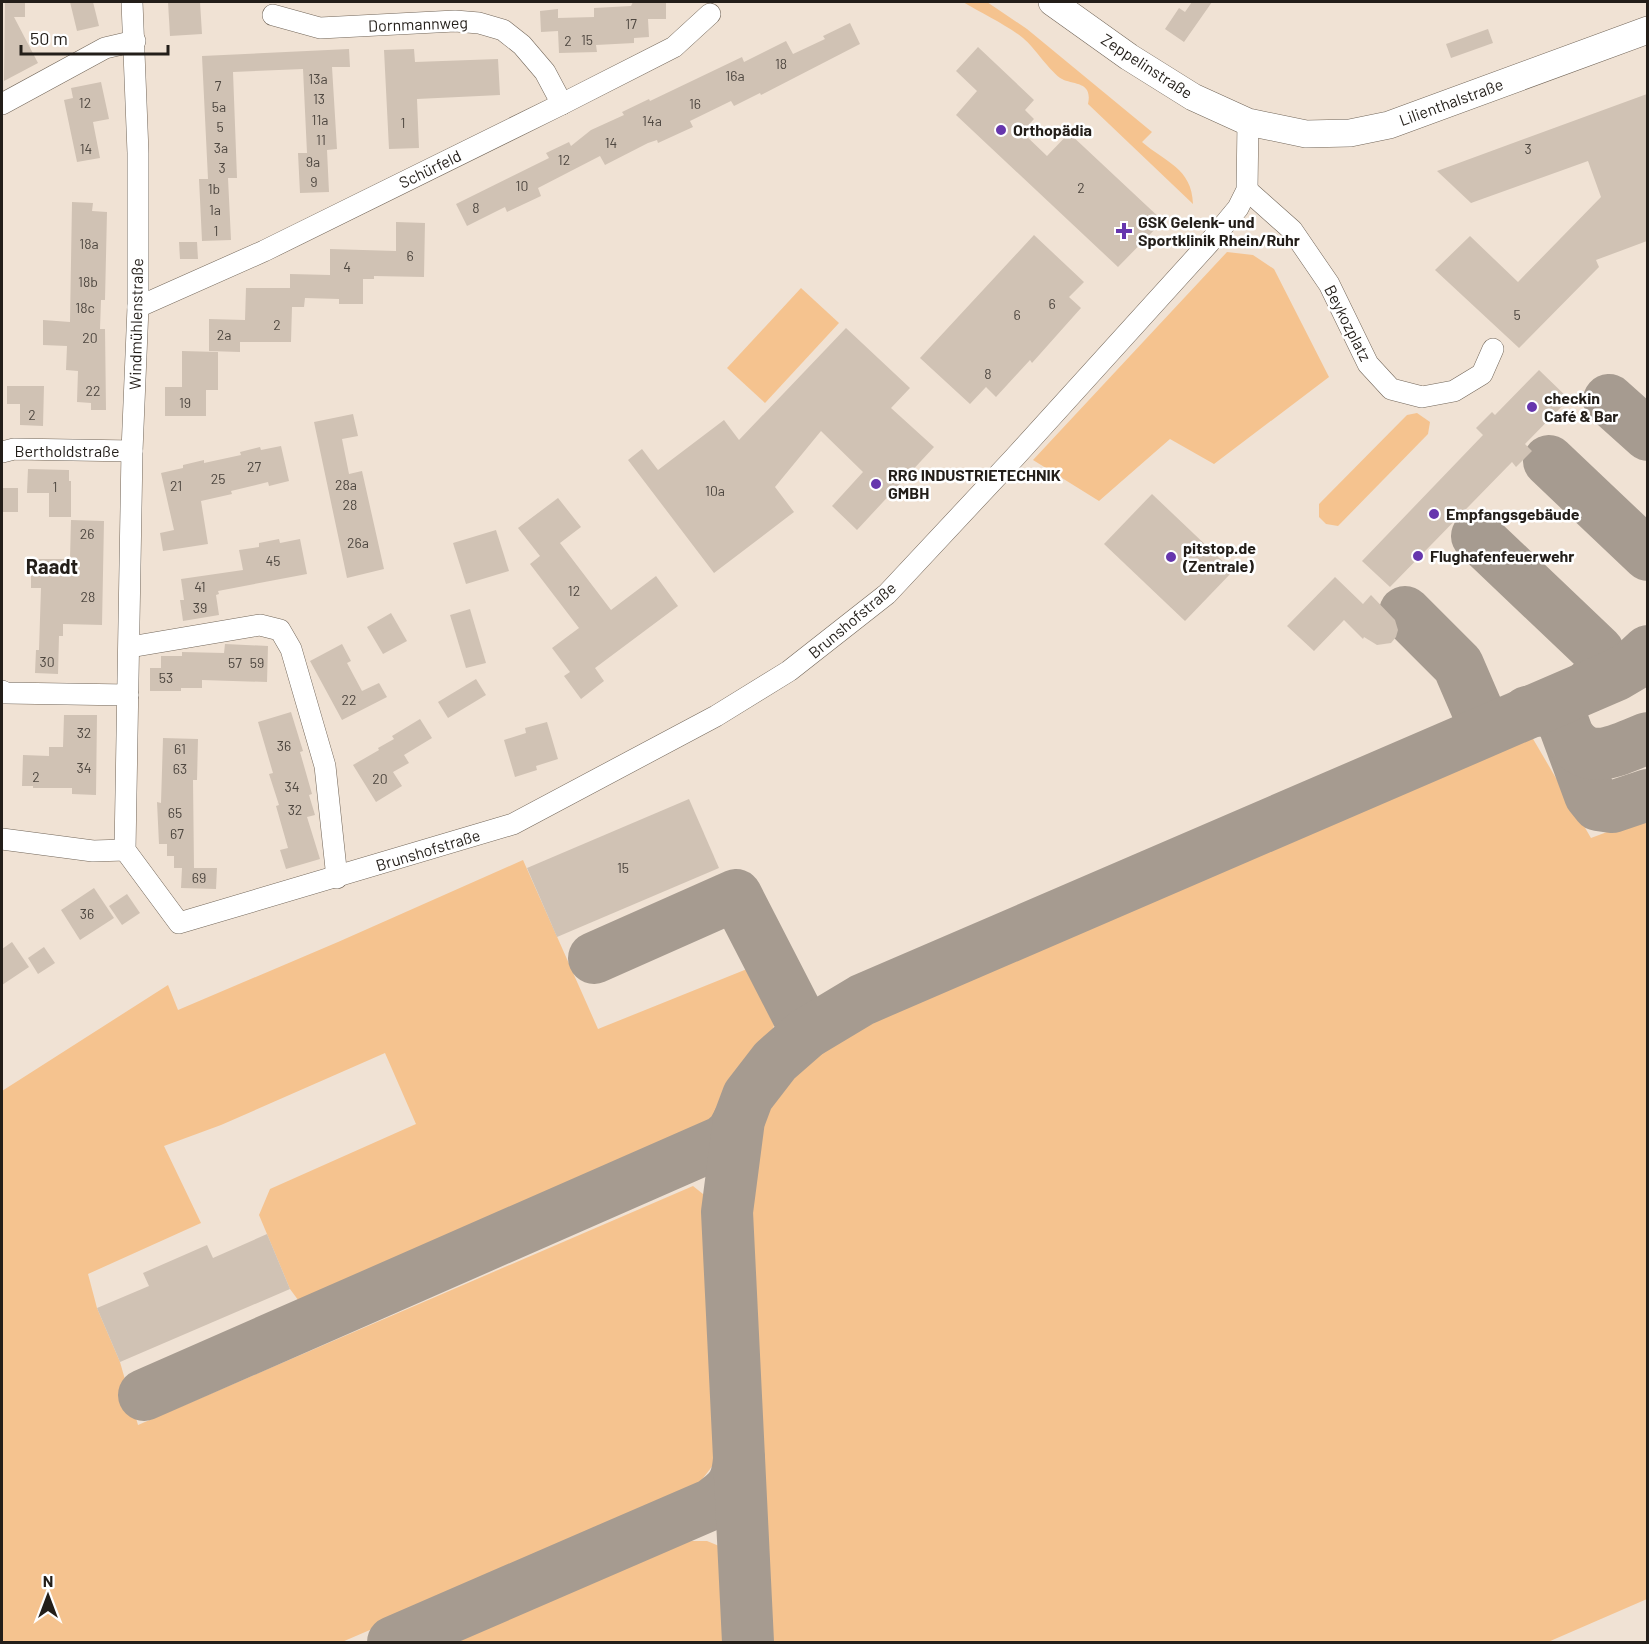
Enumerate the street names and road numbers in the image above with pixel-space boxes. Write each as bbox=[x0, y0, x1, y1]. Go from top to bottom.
street label: Dornmannweg bbox=[368, 12, 468, 35]
street label: Zeppelinstraße bbox=[1098, 29, 1196, 102]
street label: Lilienthalstraße bbox=[1396, 74, 1505, 129]
street label: Schürfeld bbox=[396, 145, 464, 192]
street label: Windmühlenstraße bbox=[125, 258, 146, 390]
street label: Beykozplatz bbox=[1321, 282, 1376, 364]
street label: Bertholdstraße bbox=[15, 441, 120, 460]
street label: Brunshofstraße bbox=[804, 578, 899, 662]
street label: Brunshofstraße bbox=[373, 825, 482, 874]

